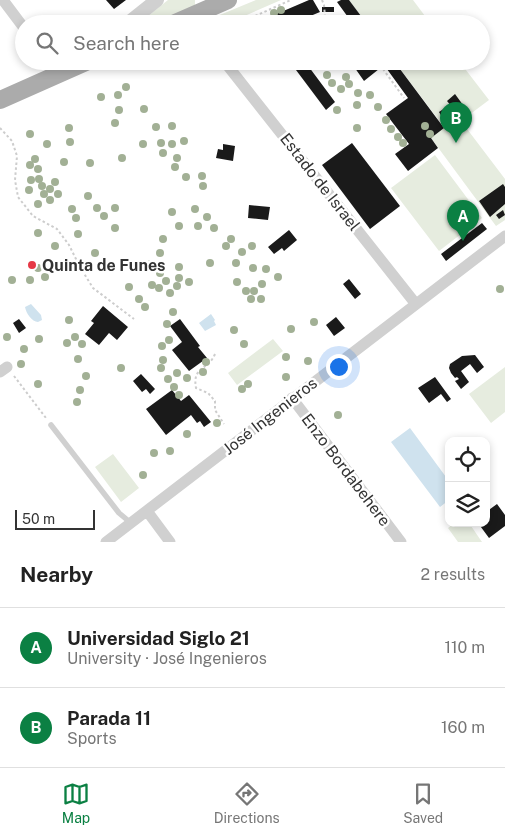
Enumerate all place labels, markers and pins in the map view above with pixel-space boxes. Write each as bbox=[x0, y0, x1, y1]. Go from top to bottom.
pin: B bbox=[440, 102, 472, 143]
pin: A bbox=[447, 200, 479, 241]
place label: Quinta de Funes bbox=[42, 256, 166, 275]
marker: Quinta de Funes bbox=[26, 259, 38, 271]

